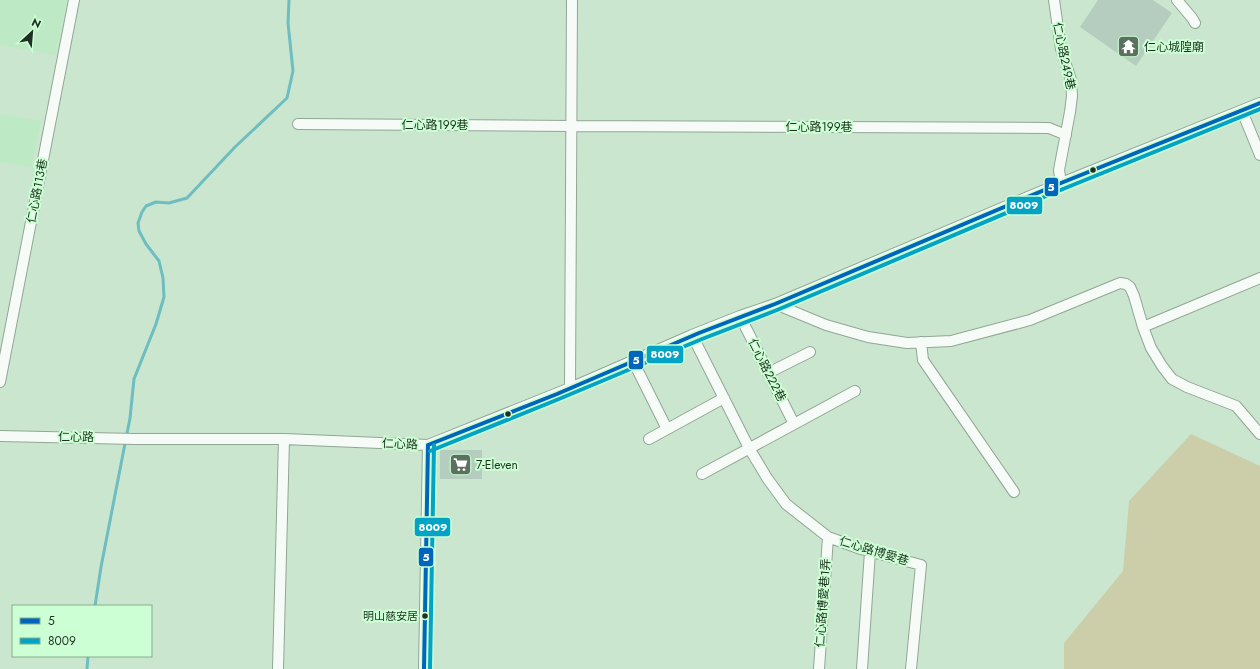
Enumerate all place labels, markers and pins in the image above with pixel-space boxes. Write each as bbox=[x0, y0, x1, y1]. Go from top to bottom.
temple icon: 仁心城隍廟 bbox=[1116, 34, 1142, 60]
place label: 仁心城隍廟 bbox=[1144, 38, 1204, 56]
unlabelled marker bbox=[1088, 165, 1098, 175]
unlabelled marker bbox=[503, 409, 513, 419]
supermarket icon: 7-Eleven bbox=[448, 452, 474, 478]
place label: 7-Eleven bbox=[476, 456, 518, 474]
place label: 明山慈安居 bbox=[363, 608, 418, 624]
marker: 明山慈安居 bbox=[420, 611, 430, 621]

